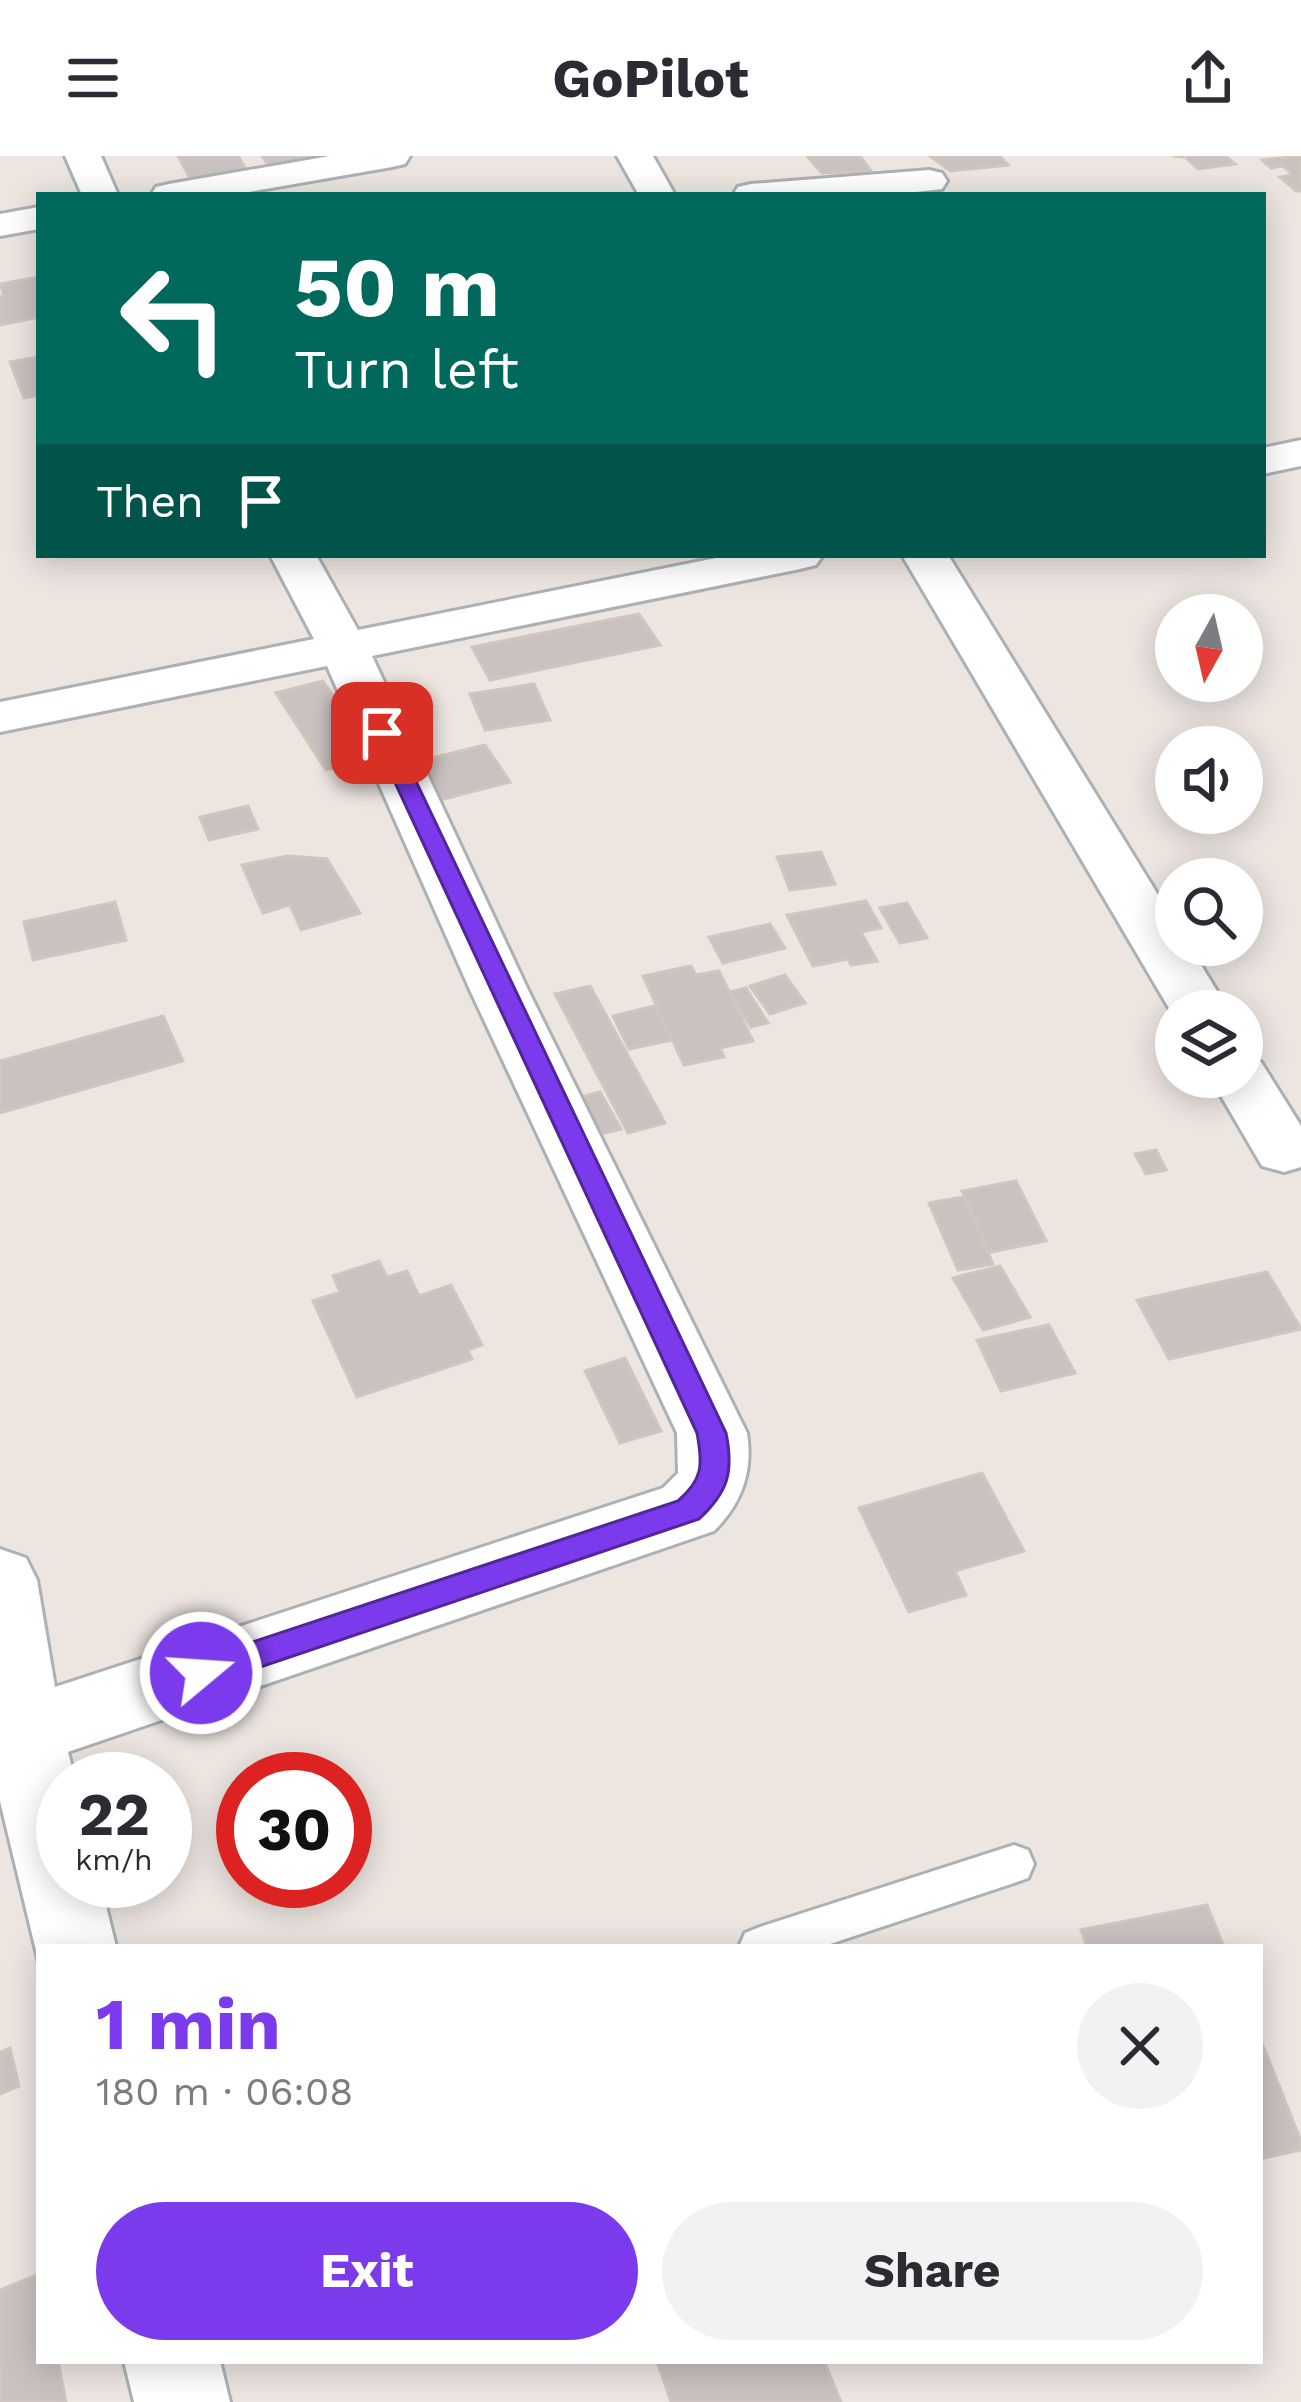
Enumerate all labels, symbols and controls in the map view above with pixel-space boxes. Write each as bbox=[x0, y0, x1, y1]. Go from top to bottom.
icon: menu bbox=[60, 45, 126, 111]
icon: share bbox=[1175, 45, 1241, 111]
text: GoPilot bbox=[552, 47, 749, 110]
text: 50 m bbox=[294, 238, 500, 336]
icon: left bbox=[96, 240, 252, 396]
text: Turn left bbox=[294, 338, 519, 401]
icon: arrive bbox=[228, 468, 294, 534]
text: Then bbox=[96, 475, 204, 528]
north arrow bbox=[1155, 594, 1263, 702]
map controls bbox=[1155, 594, 1263, 1098]
pin bbox=[331, 682, 433, 784]
icon: arrive bbox=[349, 700, 415, 766]
button: sound bbox=[1155, 726, 1263, 834]
button: search bbox=[1155, 858, 1263, 966]
button: layers bbox=[1155, 990, 1263, 1098]
position arrow bbox=[138, 1610, 264, 1736]
speed limit sign: 30 bbox=[216, 1752, 372, 1908]
text: 22 bbox=[78, 1779, 150, 1850]
text: km/h bbox=[75, 1842, 153, 1877]
text: 1 min bbox=[96, 1982, 281, 2066]
button: close bbox=[1077, 1983, 1203, 2109]
text: 180 m · 06:08 bbox=[96, 2069, 353, 2114]
button: Exit bbox=[96, 2202, 638, 2340]
button: Share bbox=[662, 2202, 1203, 2340]

